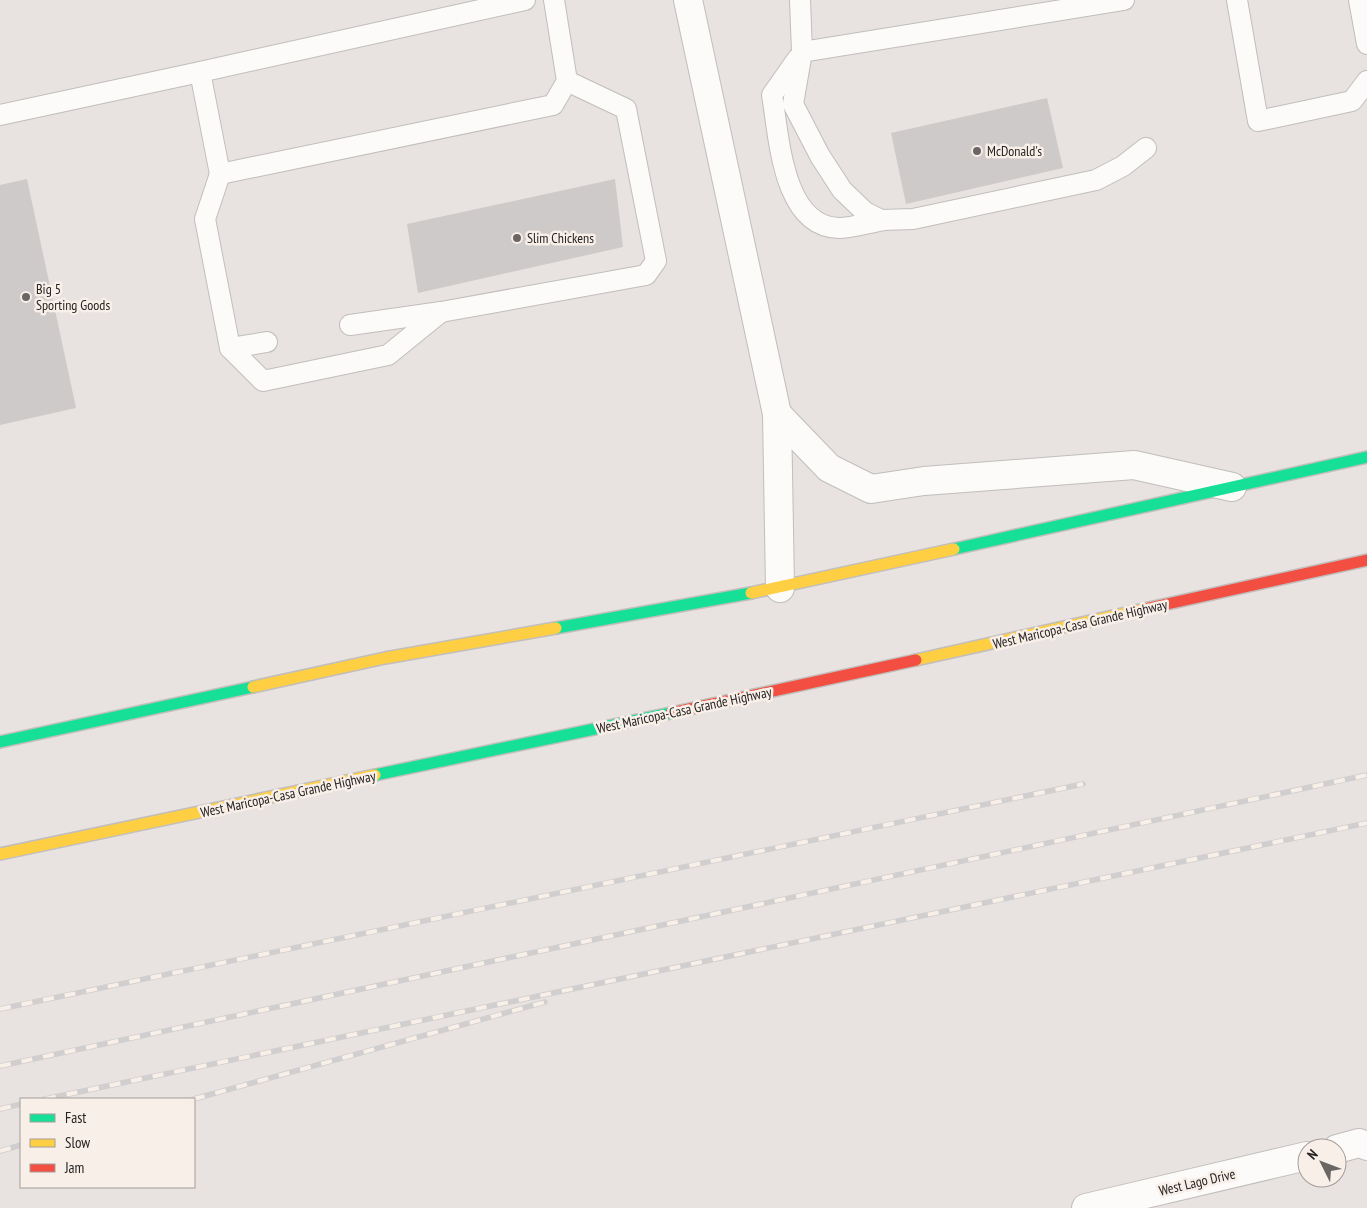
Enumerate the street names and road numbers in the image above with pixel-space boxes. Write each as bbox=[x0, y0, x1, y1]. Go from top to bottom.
street label: West Maricopa-Casa Grande Highway bbox=[991, 595, 1170, 653]
street label: West Maricopa-Casa Grande Highway bbox=[595, 682, 774, 737]
street label: West Maricopa-Casa Grande Highway bbox=[199, 766, 378, 821]
street label: West Lago Drive bbox=[1157, 1164, 1237, 1200]

